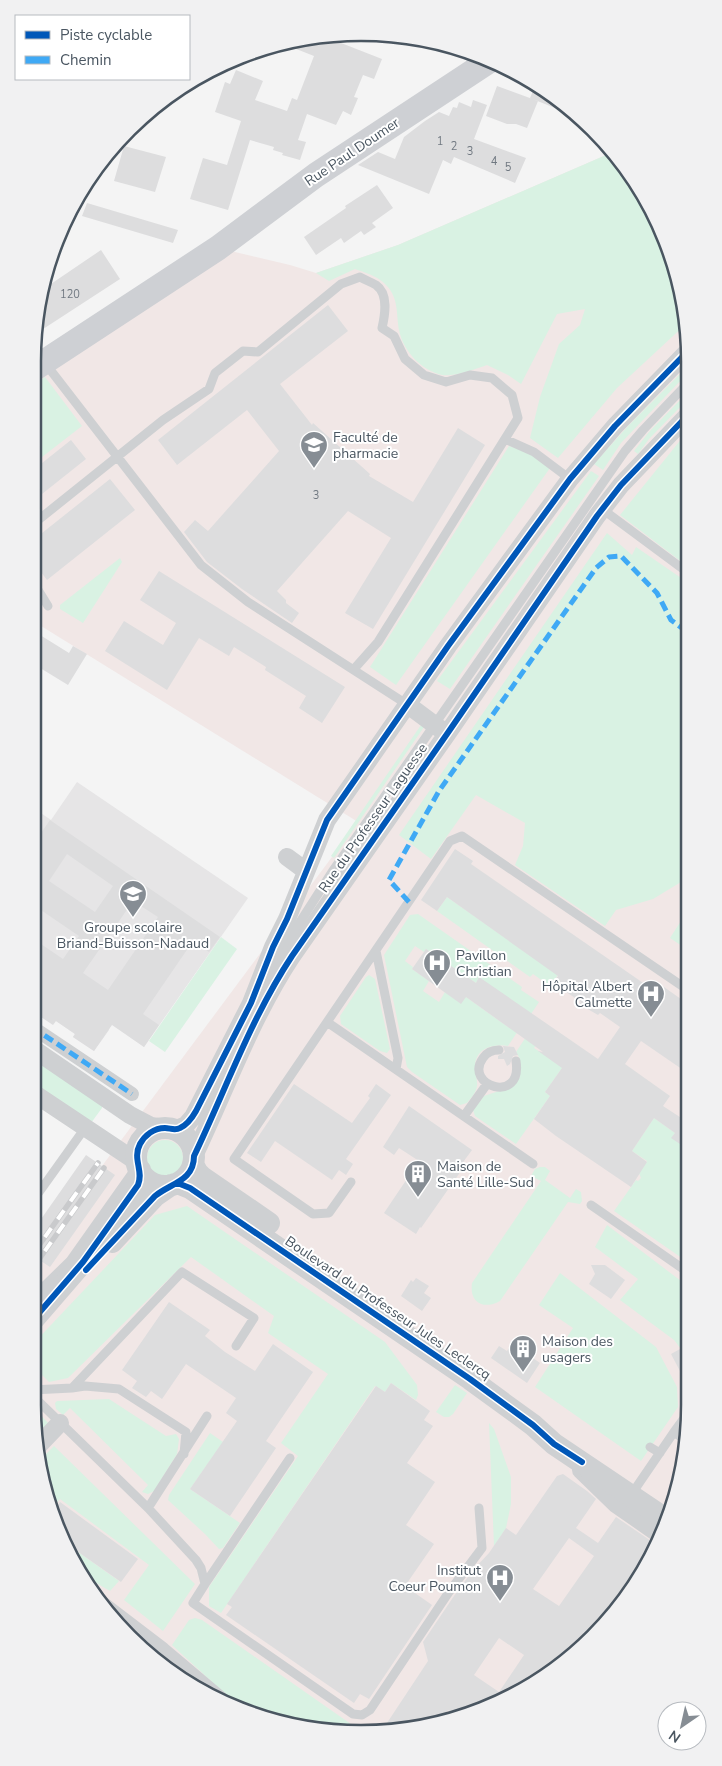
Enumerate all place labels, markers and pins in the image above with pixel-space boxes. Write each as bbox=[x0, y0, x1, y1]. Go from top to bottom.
place label: Faculté de pharmacie bbox=[333, 428, 398, 463]
school or university icon: Faculté de pharmacie bbox=[299, 430, 329, 469]
school or university icon: Groupe scolaire Briand-Buisson-Nadaud bbox=[118, 879, 148, 918]
place label: Groupe scolaire Briand-Buisson-Nadaud bbox=[57, 918, 209, 953]
place label: Pavillon Christian bbox=[456, 946, 512, 981]
hospital icon: Pavillon Christian bbox=[422, 948, 452, 987]
place label: Hôpital Albert Calmette bbox=[542, 977, 632, 1012]
hospital icon: Hôpital Albert Calmette bbox=[636, 979, 666, 1018]
place label: Maison de Santé Lille-Sud bbox=[437, 1157, 534, 1192]
building icon: Maison de Santé Lille-Sud bbox=[403, 1159, 433, 1198]
place label: Maison des usagers bbox=[542, 1332, 613, 1367]
building icon: Maison des usagers bbox=[508, 1334, 538, 1373]
place label: Institut Coeur Poumon bbox=[388, 1561, 481, 1596]
hospital icon: Institut Coeur Poumon bbox=[485, 1563, 515, 1602]

